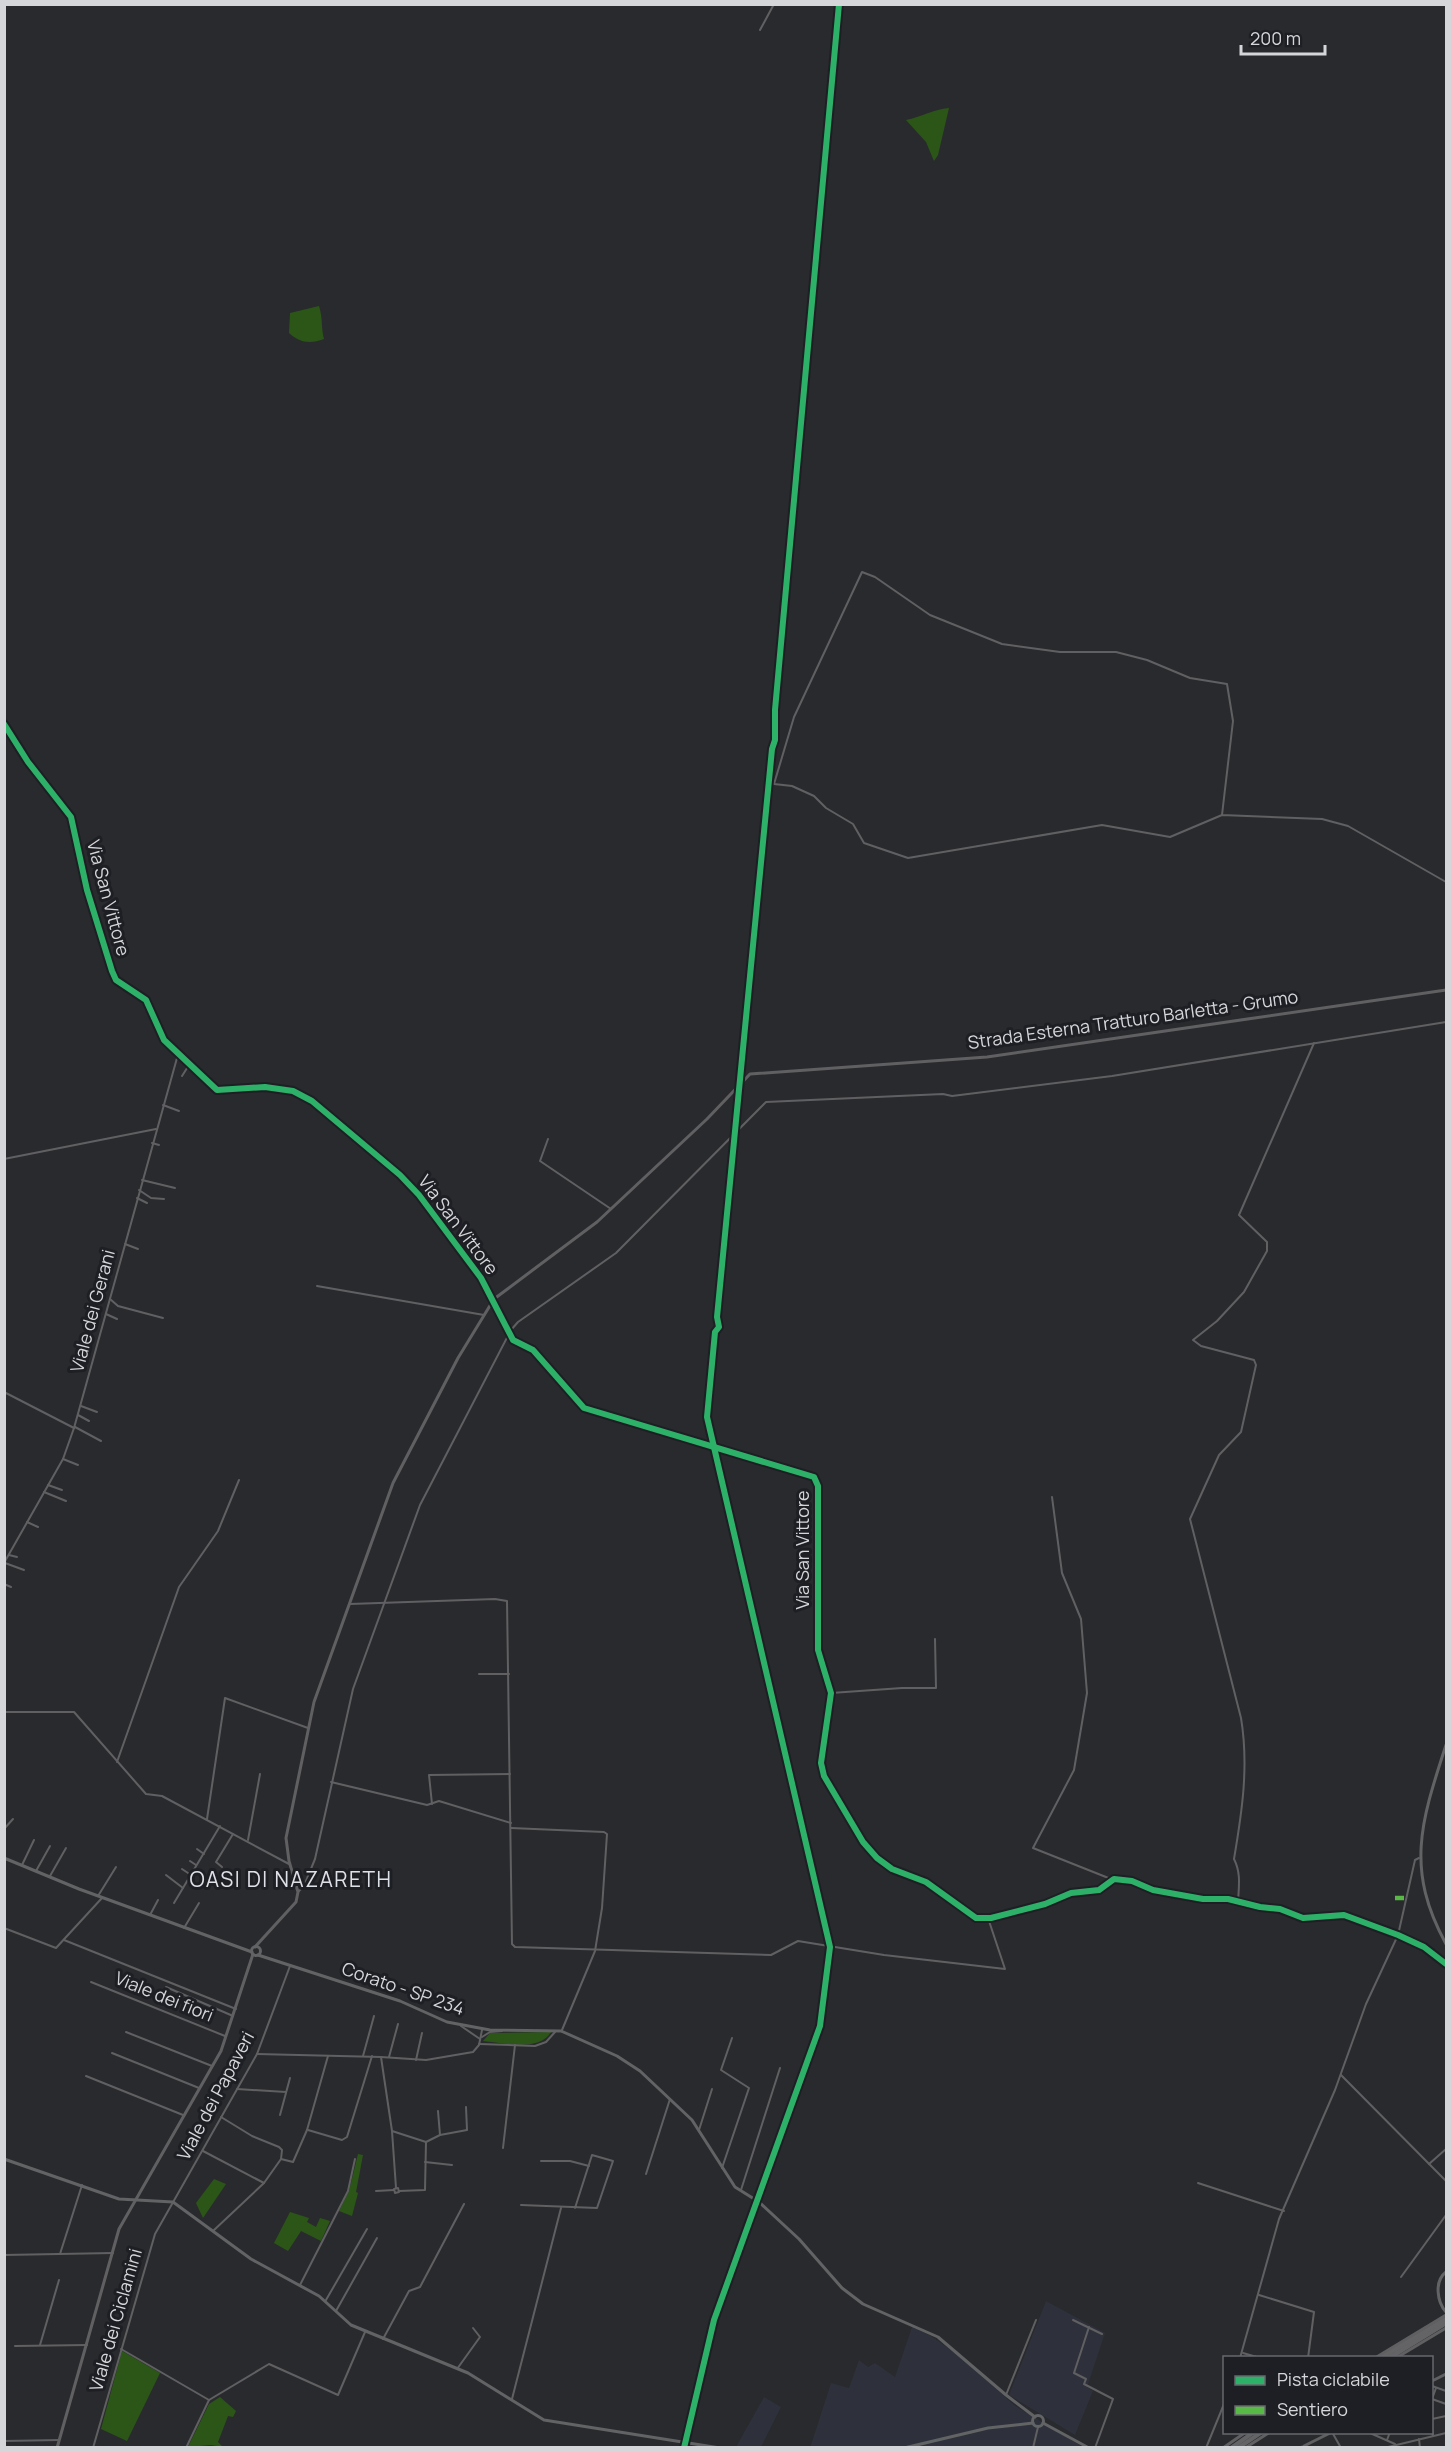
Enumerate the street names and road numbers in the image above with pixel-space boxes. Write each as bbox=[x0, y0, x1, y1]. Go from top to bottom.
street label: Via San Vittore bbox=[82, 837, 136, 958]
street label: Strada Esterna Tratturo Barletta - Grumo bbox=[966, 984, 1300, 1054]
street label: Via San Vittore bbox=[413, 1170, 504, 1279]
street label: Viale dei Gerani bbox=[64, 1247, 120, 1375]
street label: Via San Vittore bbox=[790, 1490, 814, 1610]
street label: Corato - SP 234 bbox=[339, 1956, 468, 2020]
street label: Viale dei fiori bbox=[112, 1965, 217, 2027]
street label: Viale dei Papaveri bbox=[171, 2027, 259, 2164]
street label: Viale dei Ciclamini bbox=[83, 2246, 147, 2394]

